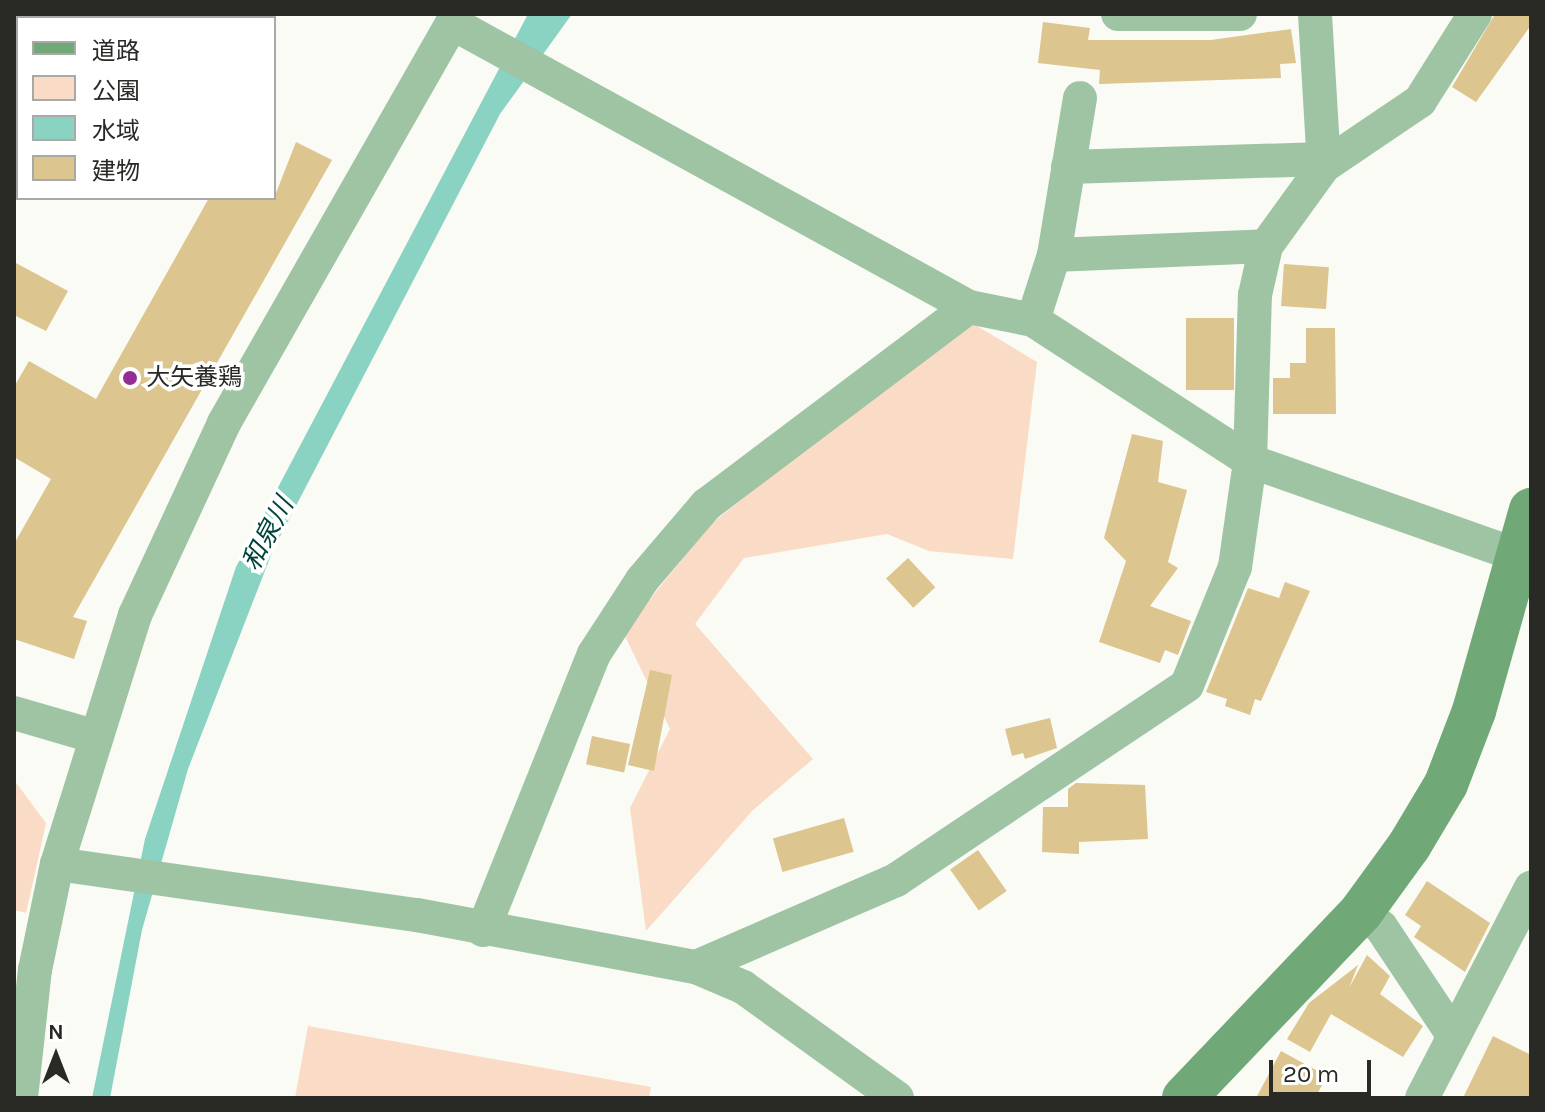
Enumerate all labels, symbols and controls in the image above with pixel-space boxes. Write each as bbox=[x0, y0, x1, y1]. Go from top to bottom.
legend bbox=[16, 16, 276, 200]
text: 道路 bbox=[92, 37, 140, 65]
text: 公園 bbox=[92, 77, 140, 105]
text: 水域 bbox=[92, 117, 140, 145]
text: 建物 bbox=[92, 157, 140, 185]
place label: 大矢養鶏 bbox=[146, 364, 242, 392]
marker: 大矢養鶏 bbox=[121, 369, 139, 387]
water label: 和泉川 bbox=[236, 492, 300, 576]
north arrow bbox=[16, 1016, 96, 1096]
text: N bbox=[48, 1019, 64, 1045]
scale bar bbox=[1273, 1044, 1375, 1094]
text: 20 m bbox=[1283, 1060, 1339, 1088]

